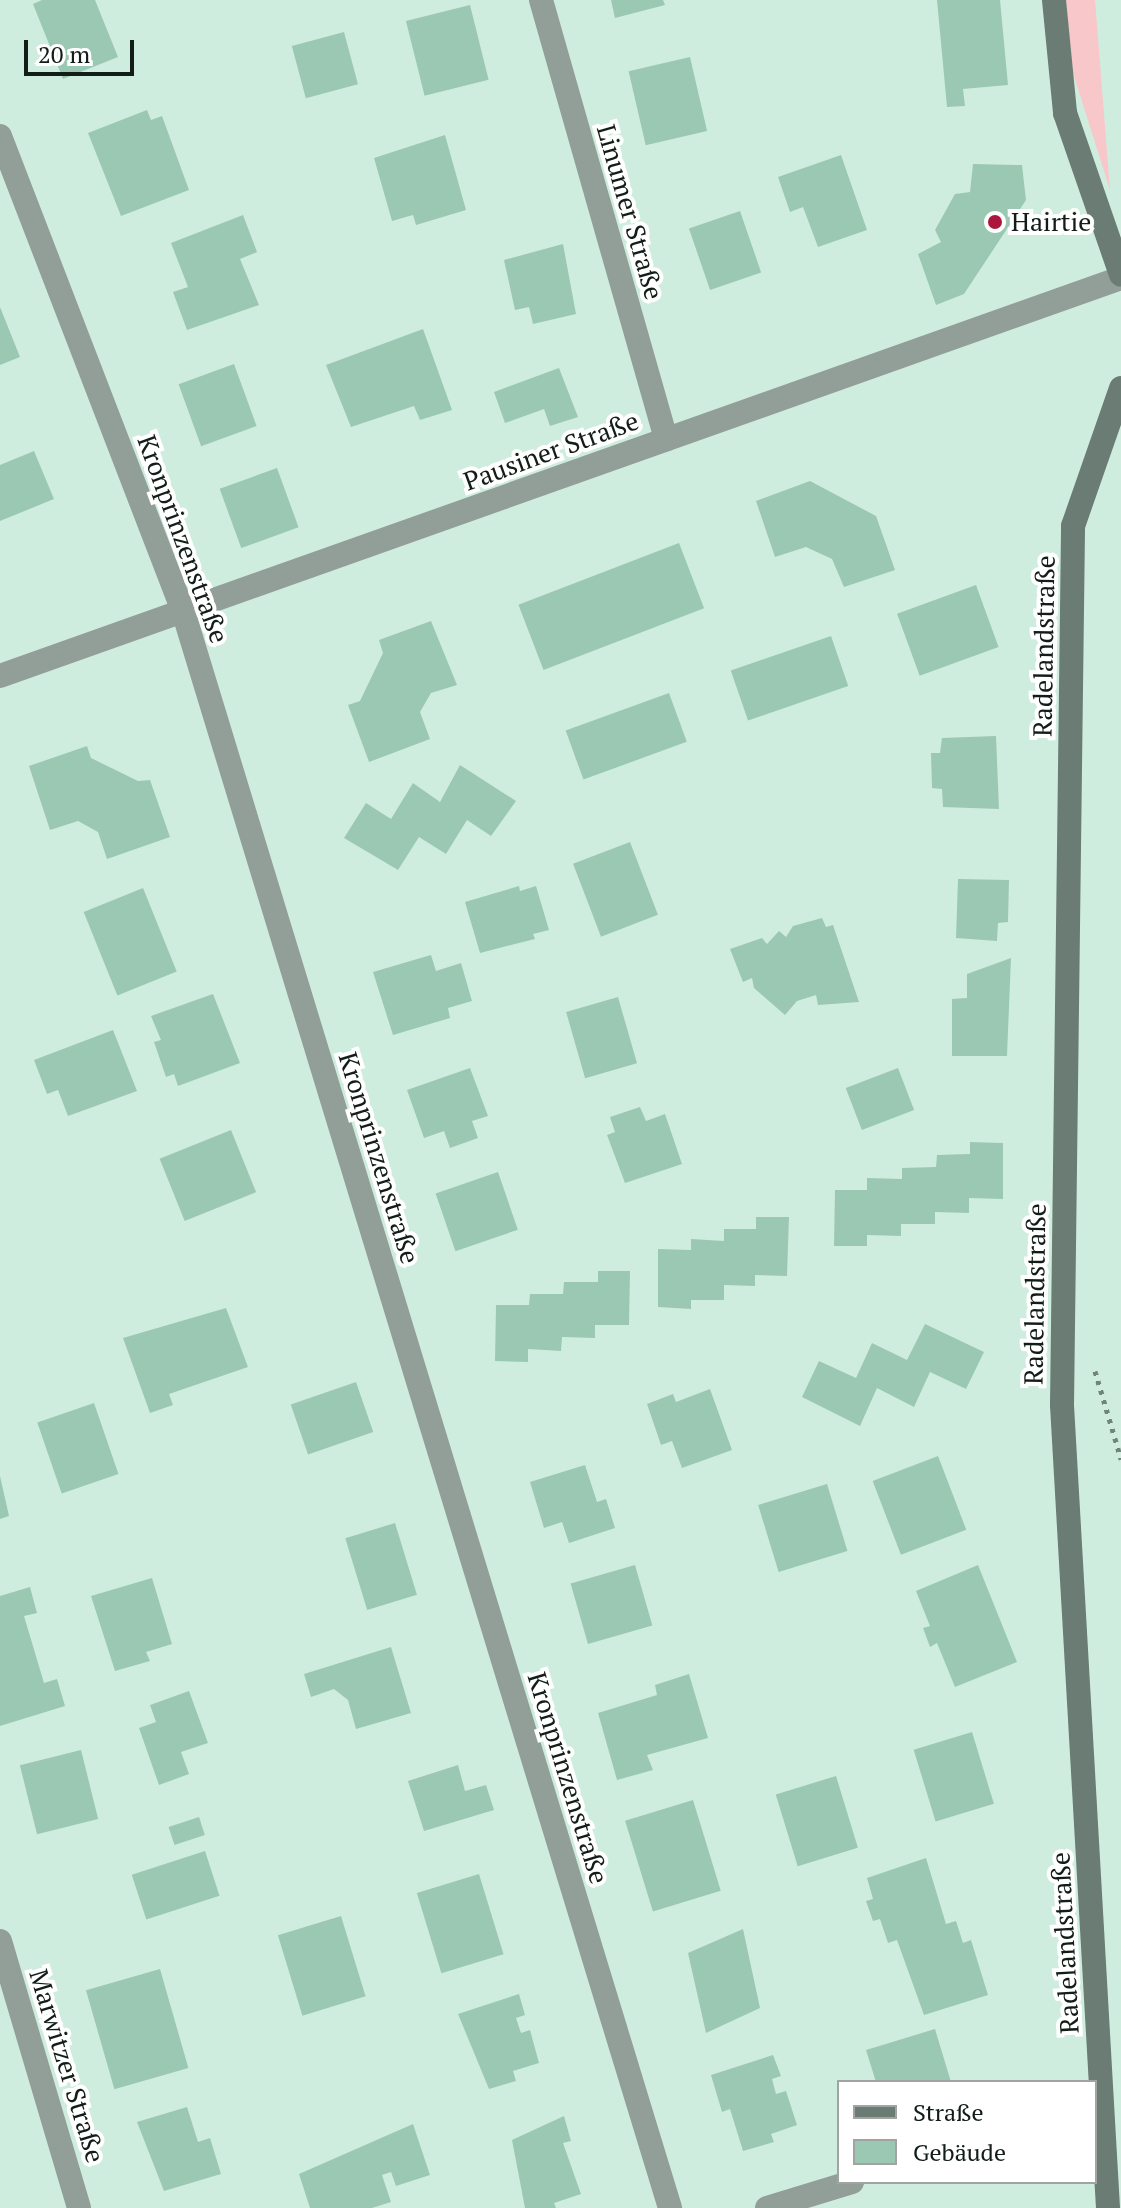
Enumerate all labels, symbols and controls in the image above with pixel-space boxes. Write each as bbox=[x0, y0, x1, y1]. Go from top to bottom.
scale bar bbox=[28, 24, 138, 74]
text: 20 m bbox=[38, 38, 90, 70]
street label: Linumer Straße bbox=[590, 121, 670, 303]
place label: Hairtie bbox=[1011, 206, 1091, 238]
marker: Hairtie bbox=[986, 213, 1004, 231]
street label: Pausiner Straße bbox=[459, 405, 643, 497]
street label: Kronprinzenstraße bbox=[131, 431, 235, 647]
street label: Radelandstraße bbox=[1027, 555, 1061, 737]
street label: Kronprinzenstraße bbox=[332, 1049, 426, 1267]
street label: Radelandstraße bbox=[1018, 1203, 1052, 1385]
street label: Kronprinzenstraße bbox=[521, 1669, 615, 1887]
street label: Radelandstraße bbox=[1045, 1851, 1085, 2035]
street label: Marwitzer Straße bbox=[23, 1966, 111, 2166]
legend bbox=[837, 2080, 1097, 2184]
text: Straße bbox=[913, 2096, 984, 2128]
text: Gebäude bbox=[913, 2136, 1006, 2168]

